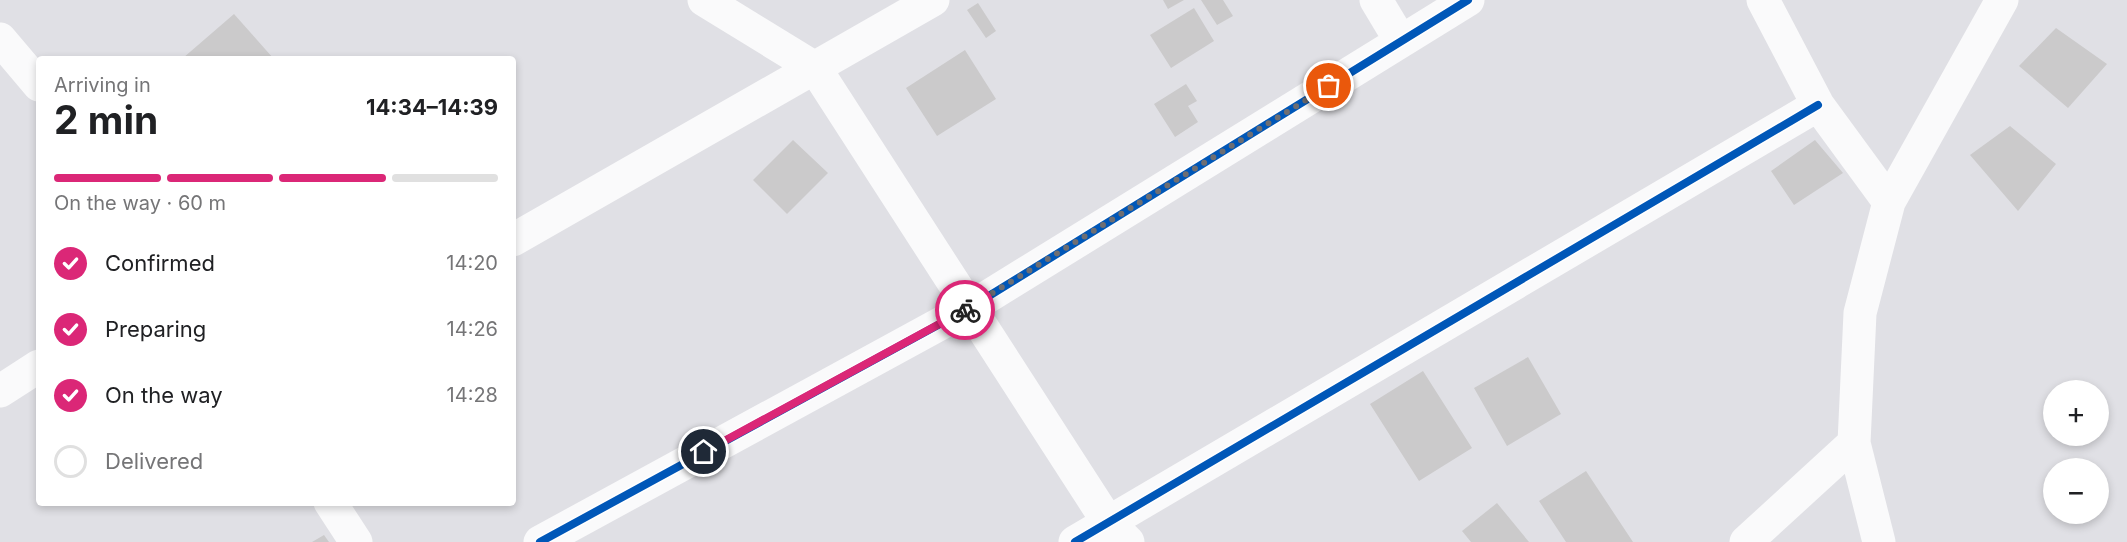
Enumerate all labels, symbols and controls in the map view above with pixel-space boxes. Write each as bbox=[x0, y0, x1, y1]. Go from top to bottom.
pin bbox=[1303, 60, 1354, 111]
icon: bag bbox=[1312, 69, 1345, 102]
text: Arriving in bbox=[54, 73, 151, 97]
text: 14:34–14:39 bbox=[366, 94, 498, 120]
text: 2 min bbox=[54, 96, 158, 143]
text: On the way · 60 m bbox=[54, 191, 226, 215]
icon: check bbox=[54, 247, 87, 280]
text: Confirmed bbox=[105, 250, 215, 276]
text: 14:20 bbox=[446, 251, 498, 275]
courier bbox=[935, 280, 995, 340]
icon: bike bbox=[949, 294, 982, 327]
icon: check bbox=[54, 313, 87, 346]
text: Preparing bbox=[105, 316, 206, 342]
text: 14:26 bbox=[447, 317, 498, 341]
icon: check bbox=[54, 379, 87, 412]
map controls bbox=[2043, 380, 2109, 524]
button: + bbox=[2043, 380, 2109, 446]
text: On the way bbox=[105, 382, 223, 408]
text: 14:28 bbox=[447, 383, 498, 407]
pin bbox=[678, 426, 729, 477]
icon: home bbox=[687, 435, 720, 468]
text: Delivered bbox=[105, 448, 203, 474]
button: − bbox=[2043, 458, 2109, 524]

